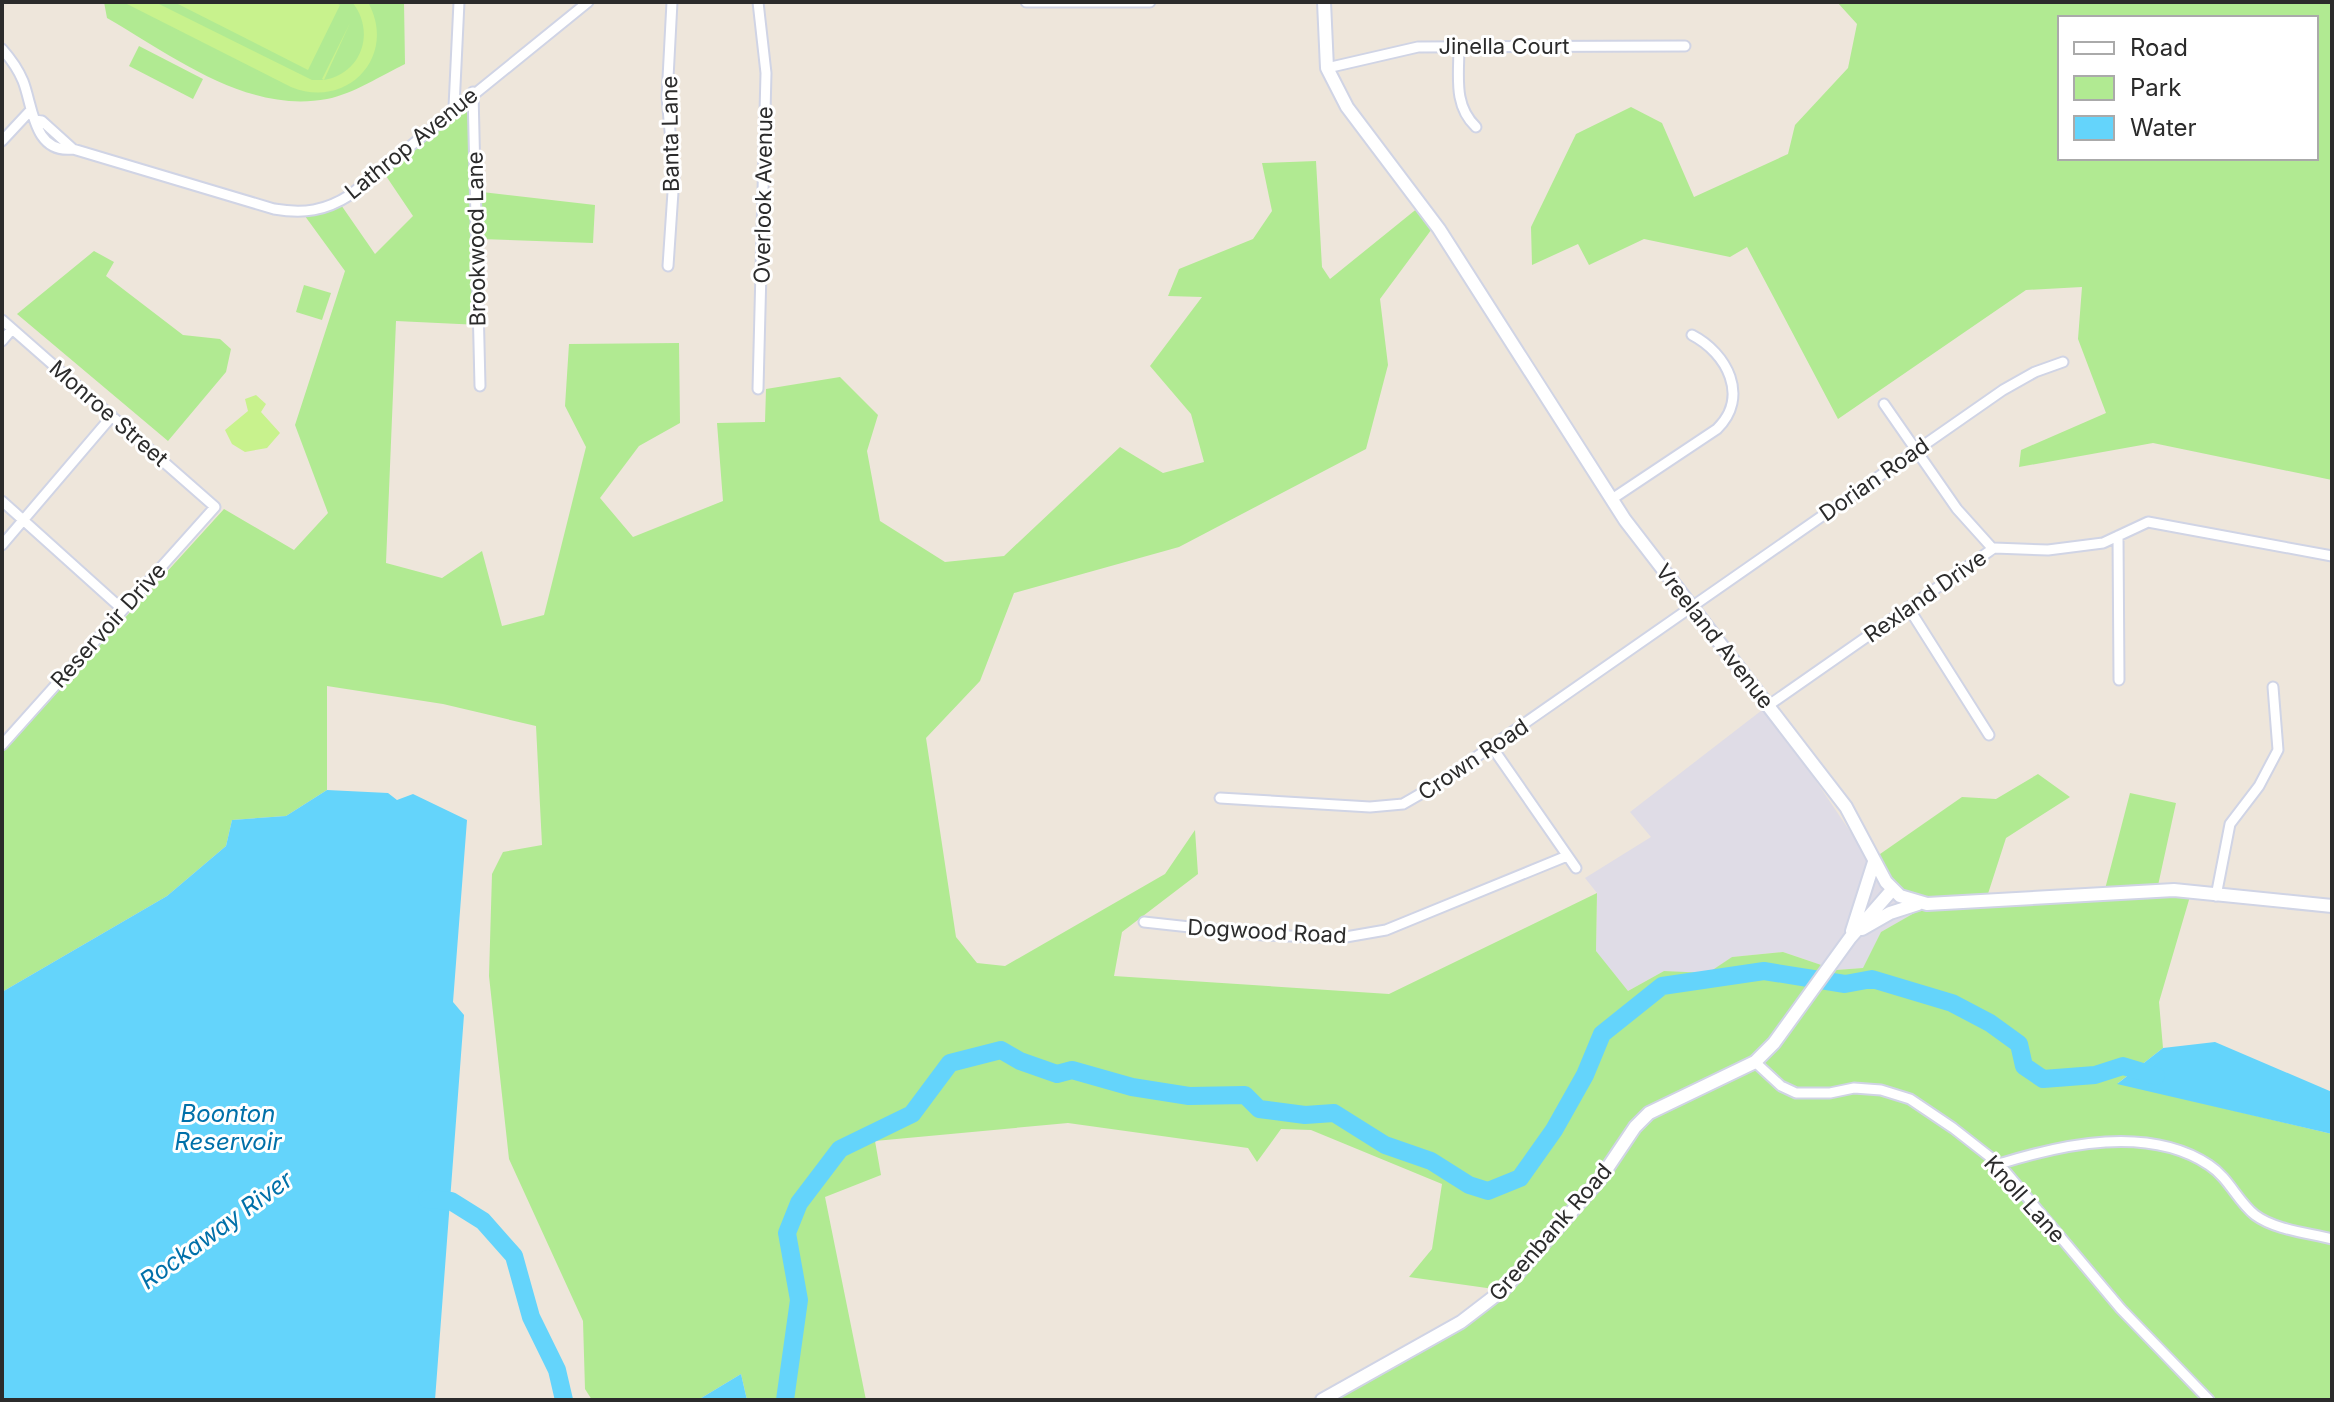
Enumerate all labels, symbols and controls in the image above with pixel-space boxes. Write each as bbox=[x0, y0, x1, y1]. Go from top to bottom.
legend bbox=[2058, 16, 2318, 160]
street label: Jinella Court bbox=[1438, 33, 1570, 59]
text: Road bbox=[2130, 33, 2188, 62]
text: Park bbox=[2130, 73, 2181, 102]
street label: Banta Lane bbox=[656, 76, 684, 192]
street label: Lathrop Avenue bbox=[339, 82, 483, 204]
street label: Overlook Avenue bbox=[748, 106, 778, 284]
text: Water bbox=[2130, 113, 2197, 142]
street label: Brookwood Lane bbox=[461, 151, 491, 327]
street label: Monroe Street bbox=[45, 355, 173, 471]
street label: Dorian Road bbox=[1814, 432, 1934, 526]
street label: Rexland Drive bbox=[1859, 544, 1991, 648]
street label: Reservoir Drive bbox=[45, 557, 171, 693]
street label: Vreeland Avenue bbox=[1650, 559, 1780, 713]
street label: Crown Road bbox=[1413, 713, 1533, 805]
street label: Dogwood Road bbox=[1187, 914, 1347, 948]
water label: Boonton Reservoir bbox=[174, 1099, 282, 1156]
street label: Knoll Lane bbox=[1979, 1150, 2071, 1248]
street label: Greenbank Road bbox=[1483, 1158, 1617, 1306]
water label: Rockaway River bbox=[134, 1164, 299, 1295]

